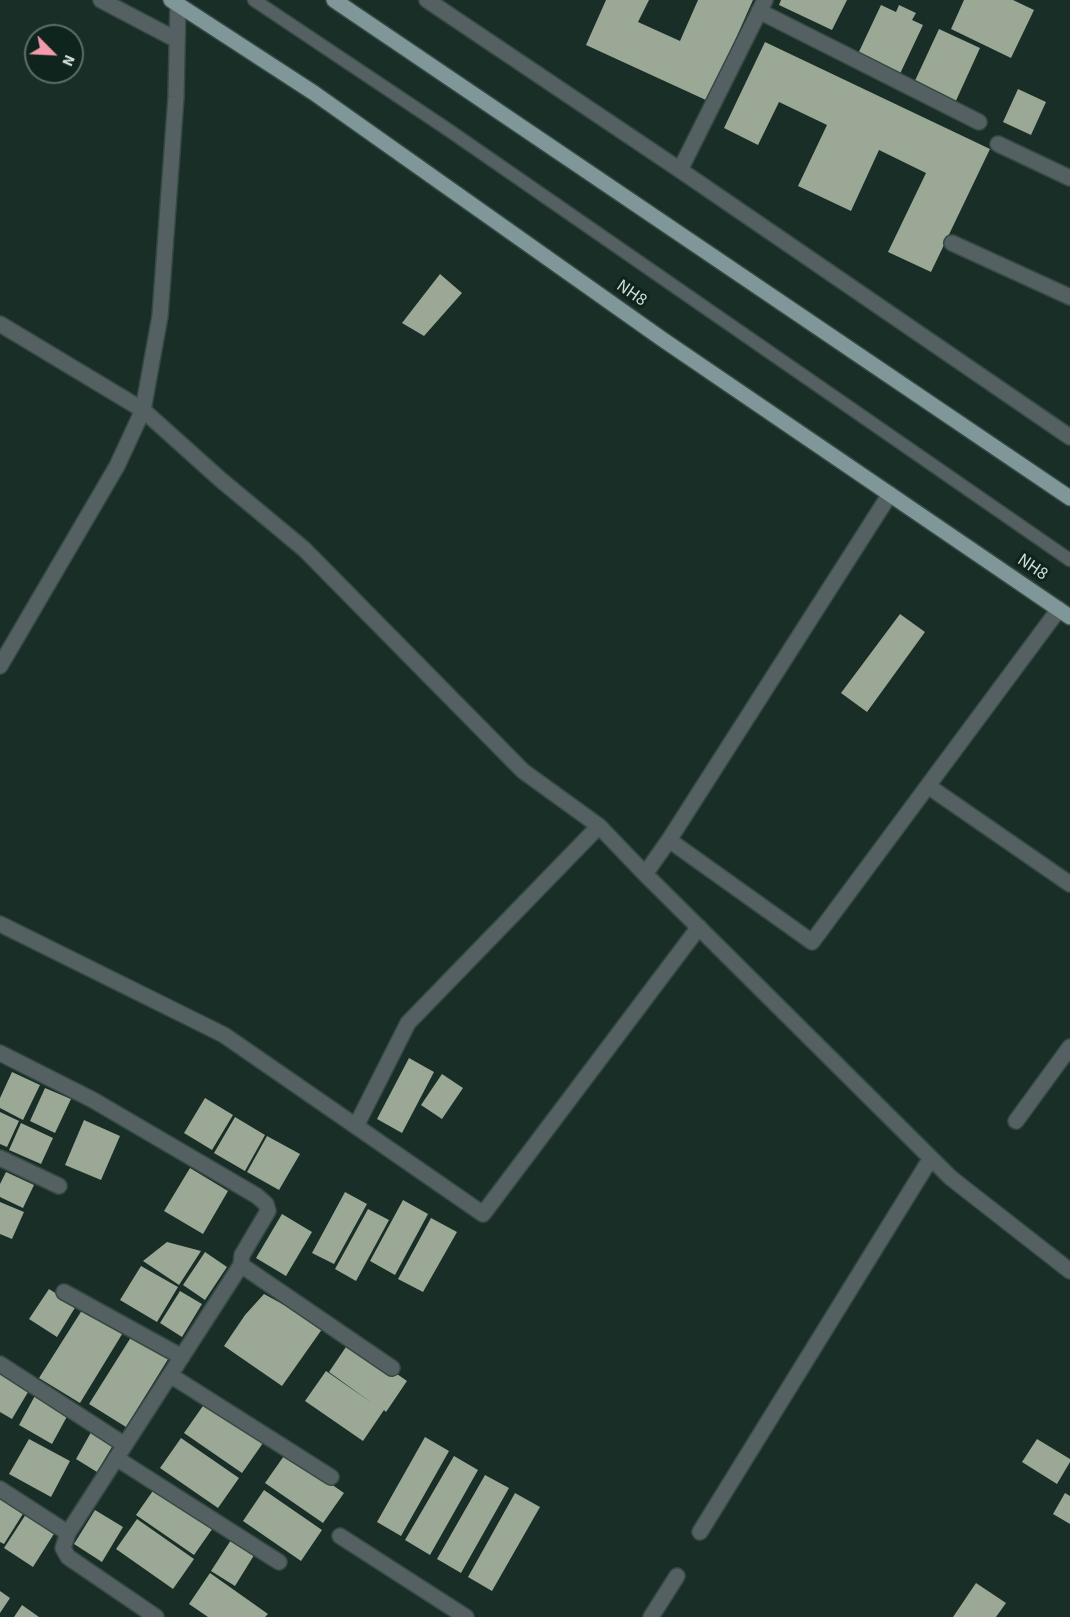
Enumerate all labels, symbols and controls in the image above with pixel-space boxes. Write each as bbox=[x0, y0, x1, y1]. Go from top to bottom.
north arrow bbox=[24, 24, 84, 84]
text: N bbox=[56, 51, 81, 70]
street label: NH8 bbox=[612, 276, 650, 312]
street label: NH8 bbox=[1013, 550, 1051, 586]

